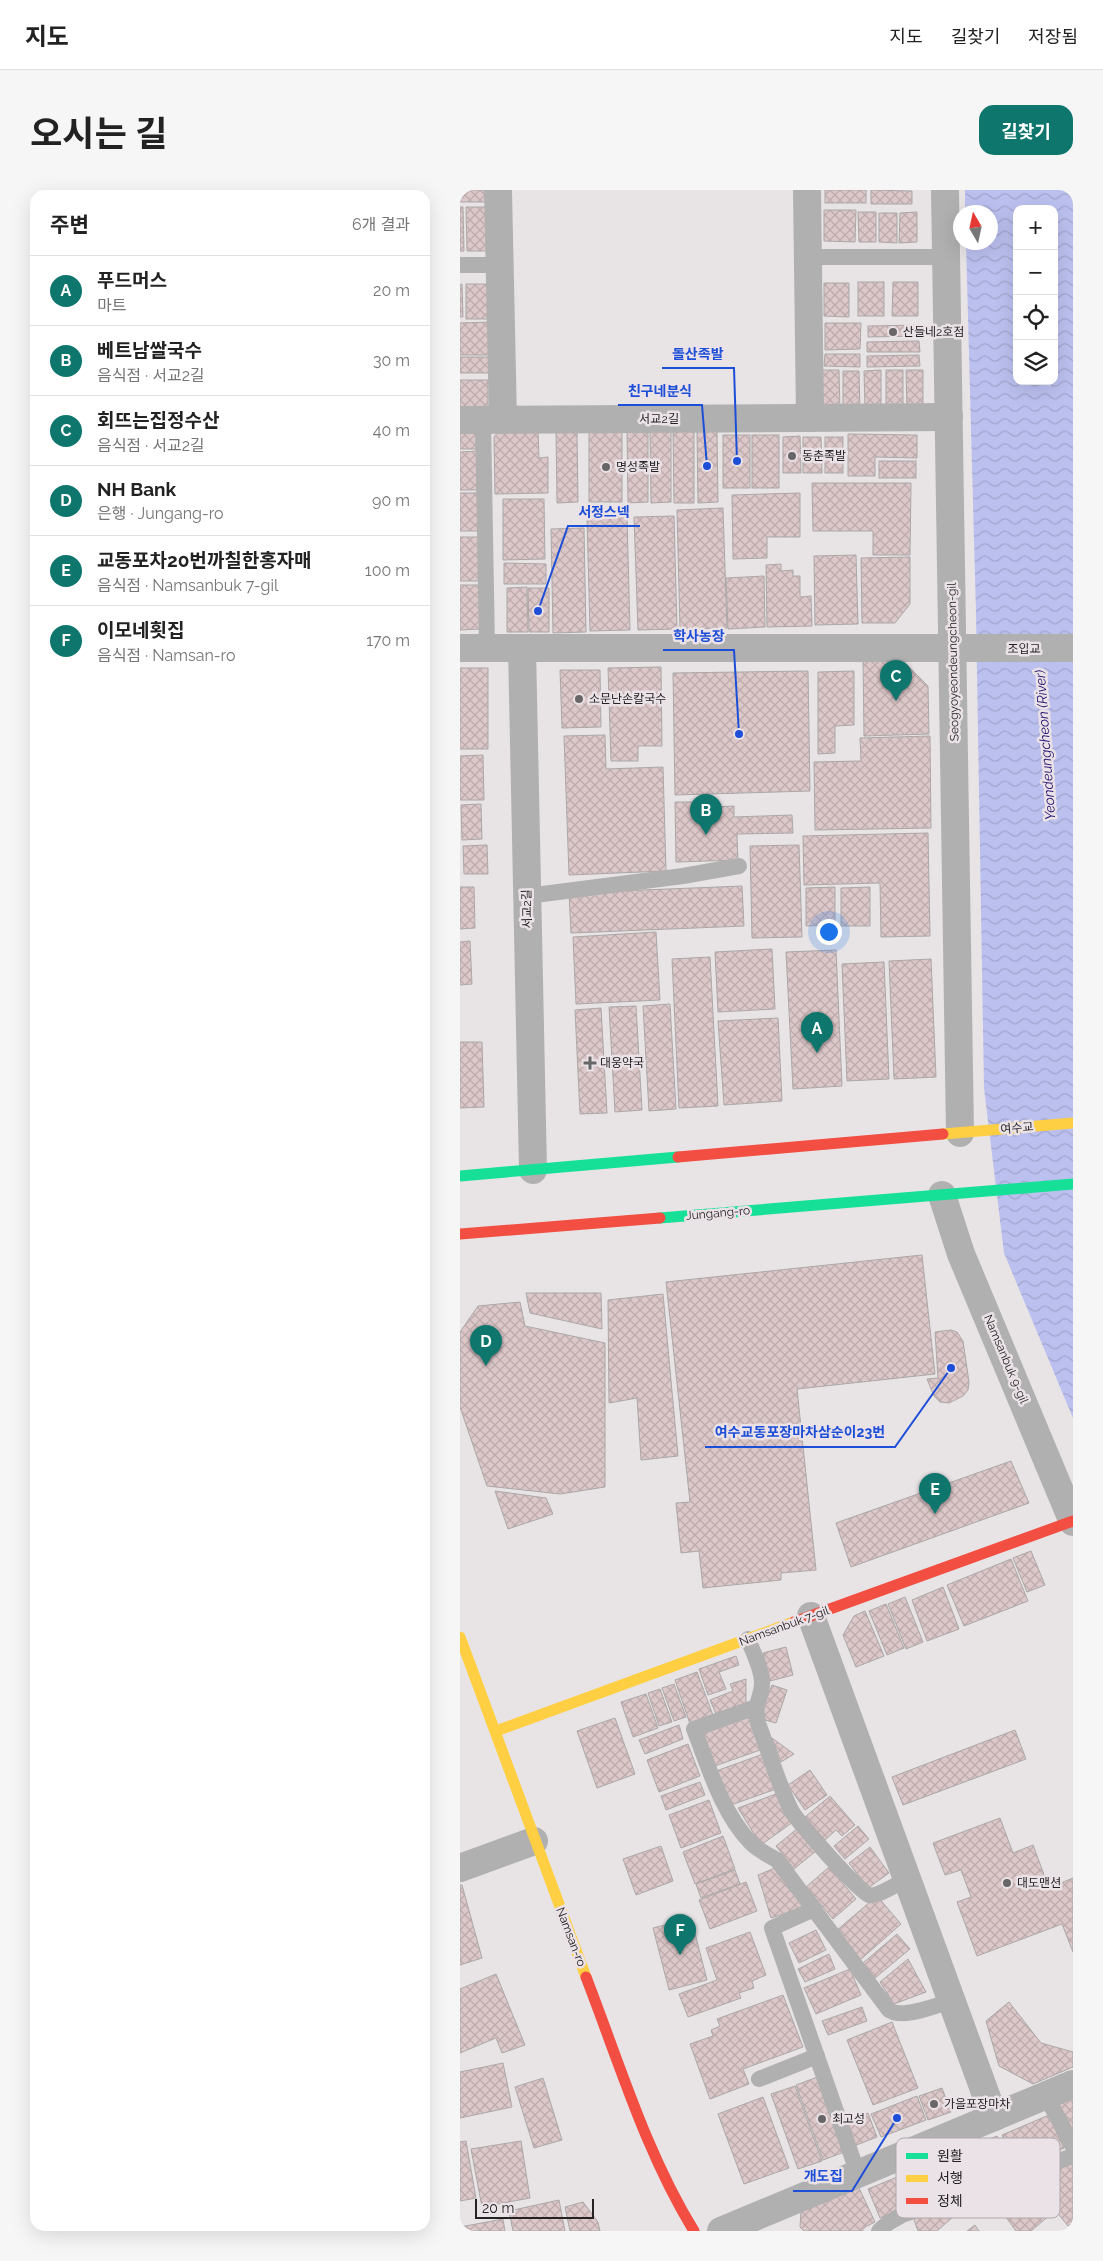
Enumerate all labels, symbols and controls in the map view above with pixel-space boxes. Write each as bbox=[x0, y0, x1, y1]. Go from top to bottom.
text: 지도 bbox=[25, 22, 69, 51]
text: 지도 bbox=[890, 26, 923, 47]
text: 길찾기 bbox=[951, 26, 1000, 47]
text: 저장됨 bbox=[1028, 26, 1078, 47]
button: 길찾기 bbox=[979, 105, 1073, 155]
text: 오시는 길 bbox=[30, 113, 167, 154]
north arrow bbox=[953, 205, 998, 250]
map controls bbox=[1013, 205, 1058, 385]
button: + bbox=[1013, 205, 1058, 250]
text: 주변 bbox=[50, 212, 89, 237]
text: 6개 결과 bbox=[352, 215, 410, 234]
button: − bbox=[1013, 250, 1058, 295]
text: 푸드머스 bbox=[97, 269, 167, 291]
text: A bbox=[61, 281, 71, 300]
text: 20 m bbox=[373, 281, 410, 300]
button: locate bbox=[1013, 295, 1058, 340]
text: 마트 bbox=[97, 296, 126, 315]
place label: 산들네2호점 bbox=[903, 325, 964, 339]
marker: 산들네2호점 bbox=[887, 326, 899, 338]
text: 베트남쌀국수 bbox=[97, 339, 202, 361]
callout: 돌산족발 bbox=[662, 339, 734, 368]
button: layers bbox=[1013, 340, 1058, 385]
text: 돌산족발 bbox=[672, 346, 724, 362]
text: B bbox=[61, 351, 71, 370]
text: 30 m bbox=[373, 351, 410, 370]
text: 음식점 · 서교2길 bbox=[97, 366, 205, 385]
callout: 친구네분식 bbox=[618, 376, 702, 405]
text: 친구네분식 bbox=[628, 383, 692, 399]
text: 회뜨는집정수산 bbox=[97, 409, 219, 431]
street label: 서교2길 bbox=[639, 412, 679, 426]
text: C bbox=[61, 421, 71, 440]
text: 40 m bbox=[373, 421, 410, 440]
text: 음식점 · 서교2길 bbox=[97, 436, 205, 455]
place label: 동춘족발 bbox=[802, 449, 846, 463]
marker: 동춘족발 bbox=[786, 450, 798, 462]
place label: 명성족발 bbox=[616, 460, 660, 474]
marker: 명성족발 bbox=[600, 461, 612, 473]
text: NH Bank bbox=[97, 478, 176, 500]
text: D bbox=[60, 491, 72, 510]
text: 90 m bbox=[372, 491, 410, 510]
callout: 서정스넥 bbox=[568, 497, 640, 526]
text: 은행 · Jungang-ro bbox=[97, 504, 224, 523]
text: 서정스넥 bbox=[578, 504, 630, 520]
text: 교동포차20번까칠한홍자매 bbox=[97, 549, 312, 571]
text: E bbox=[61, 561, 71, 580]
text: 100 m bbox=[365, 561, 410, 580]
text: 음식점 · Namsanbuk 7-gil bbox=[97, 576, 278, 595]
street label: Seogyoyeondeungcheon-gil bbox=[945, 582, 961, 741]
text: 이모네횟집 bbox=[97, 619, 184, 641]
callout: 학사농장 bbox=[663, 621, 734, 650]
text: 학사농장 bbox=[673, 628, 725, 644]
text: F bbox=[61, 631, 71, 650]
text: 170 m bbox=[366, 631, 410, 650]
street label: 조입교 bbox=[1007, 642, 1041, 656]
text: 음식점 · Namsan-ro bbox=[97, 646, 235, 665]
pin: C bbox=[880, 660, 912, 701]
water label: Yeondeungcheon (River) bbox=[1032, 669, 1058, 821]
place label: 소문난손칼국수 bbox=[589, 692, 666, 706]
marker: 소문난손칼국수 bbox=[573, 693, 585, 705]
pin: B bbox=[690, 794, 722, 835]
street label: 서교2길 bbox=[520, 889, 534, 929]
your location bbox=[816, 919, 842, 945]
pin: A bbox=[801, 1012, 833, 1053]
place label: 대웅약국 bbox=[600, 1056, 644, 1070]
marker: 대웅약국 bbox=[584, 1057, 596, 1069]
street label: 여수교 bbox=[1000, 1120, 1034, 1136]
street label: Jungang-ro bbox=[685, 1203, 751, 1223]
street label: Namsanbuk 9-gil bbox=[981, 1312, 1031, 1406]
pin: D bbox=[470, 1325, 502, 1366]
callout: 여수교동포장마차삼순이23번 bbox=[705, 1418, 895, 1447]
text: 여수교동포장마차삼순이23번 bbox=[715, 1424, 885, 1440]
pin: E bbox=[919, 1473, 951, 1514]
street label: Namsanbuk 7-gil bbox=[737, 1603, 831, 1649]
place label: 대도맨션 bbox=[1017, 1876, 1061, 1890]
marker: 대도맨션 bbox=[1001, 1877, 1013, 1889]
street label: Namsan-ro bbox=[553, 1905, 589, 1969]
pin: F bbox=[664, 1914, 696, 1955]
place label: 가을포장마차 bbox=[944, 2097, 1010, 2111]
marker: 가을포장마차 bbox=[928, 2098, 940, 2110]
place label: 최고성 bbox=[832, 2112, 865, 2126]
marker: 최고성 bbox=[816, 2113, 828, 2125]
legend bbox=[896, 2138, 1060, 2218]
text: 원활 bbox=[937, 2148, 963, 2164]
callout: 개도집 bbox=[793, 2162, 852, 2191]
text: 개도집 bbox=[804, 2168, 842, 2184]
text: 서행 bbox=[937, 2170, 963, 2186]
text: 정체 bbox=[937, 2193, 963, 2209]
scale bar bbox=[475, 2196, 594, 2219]
text: 20 m bbox=[482, 2200, 514, 2216]

